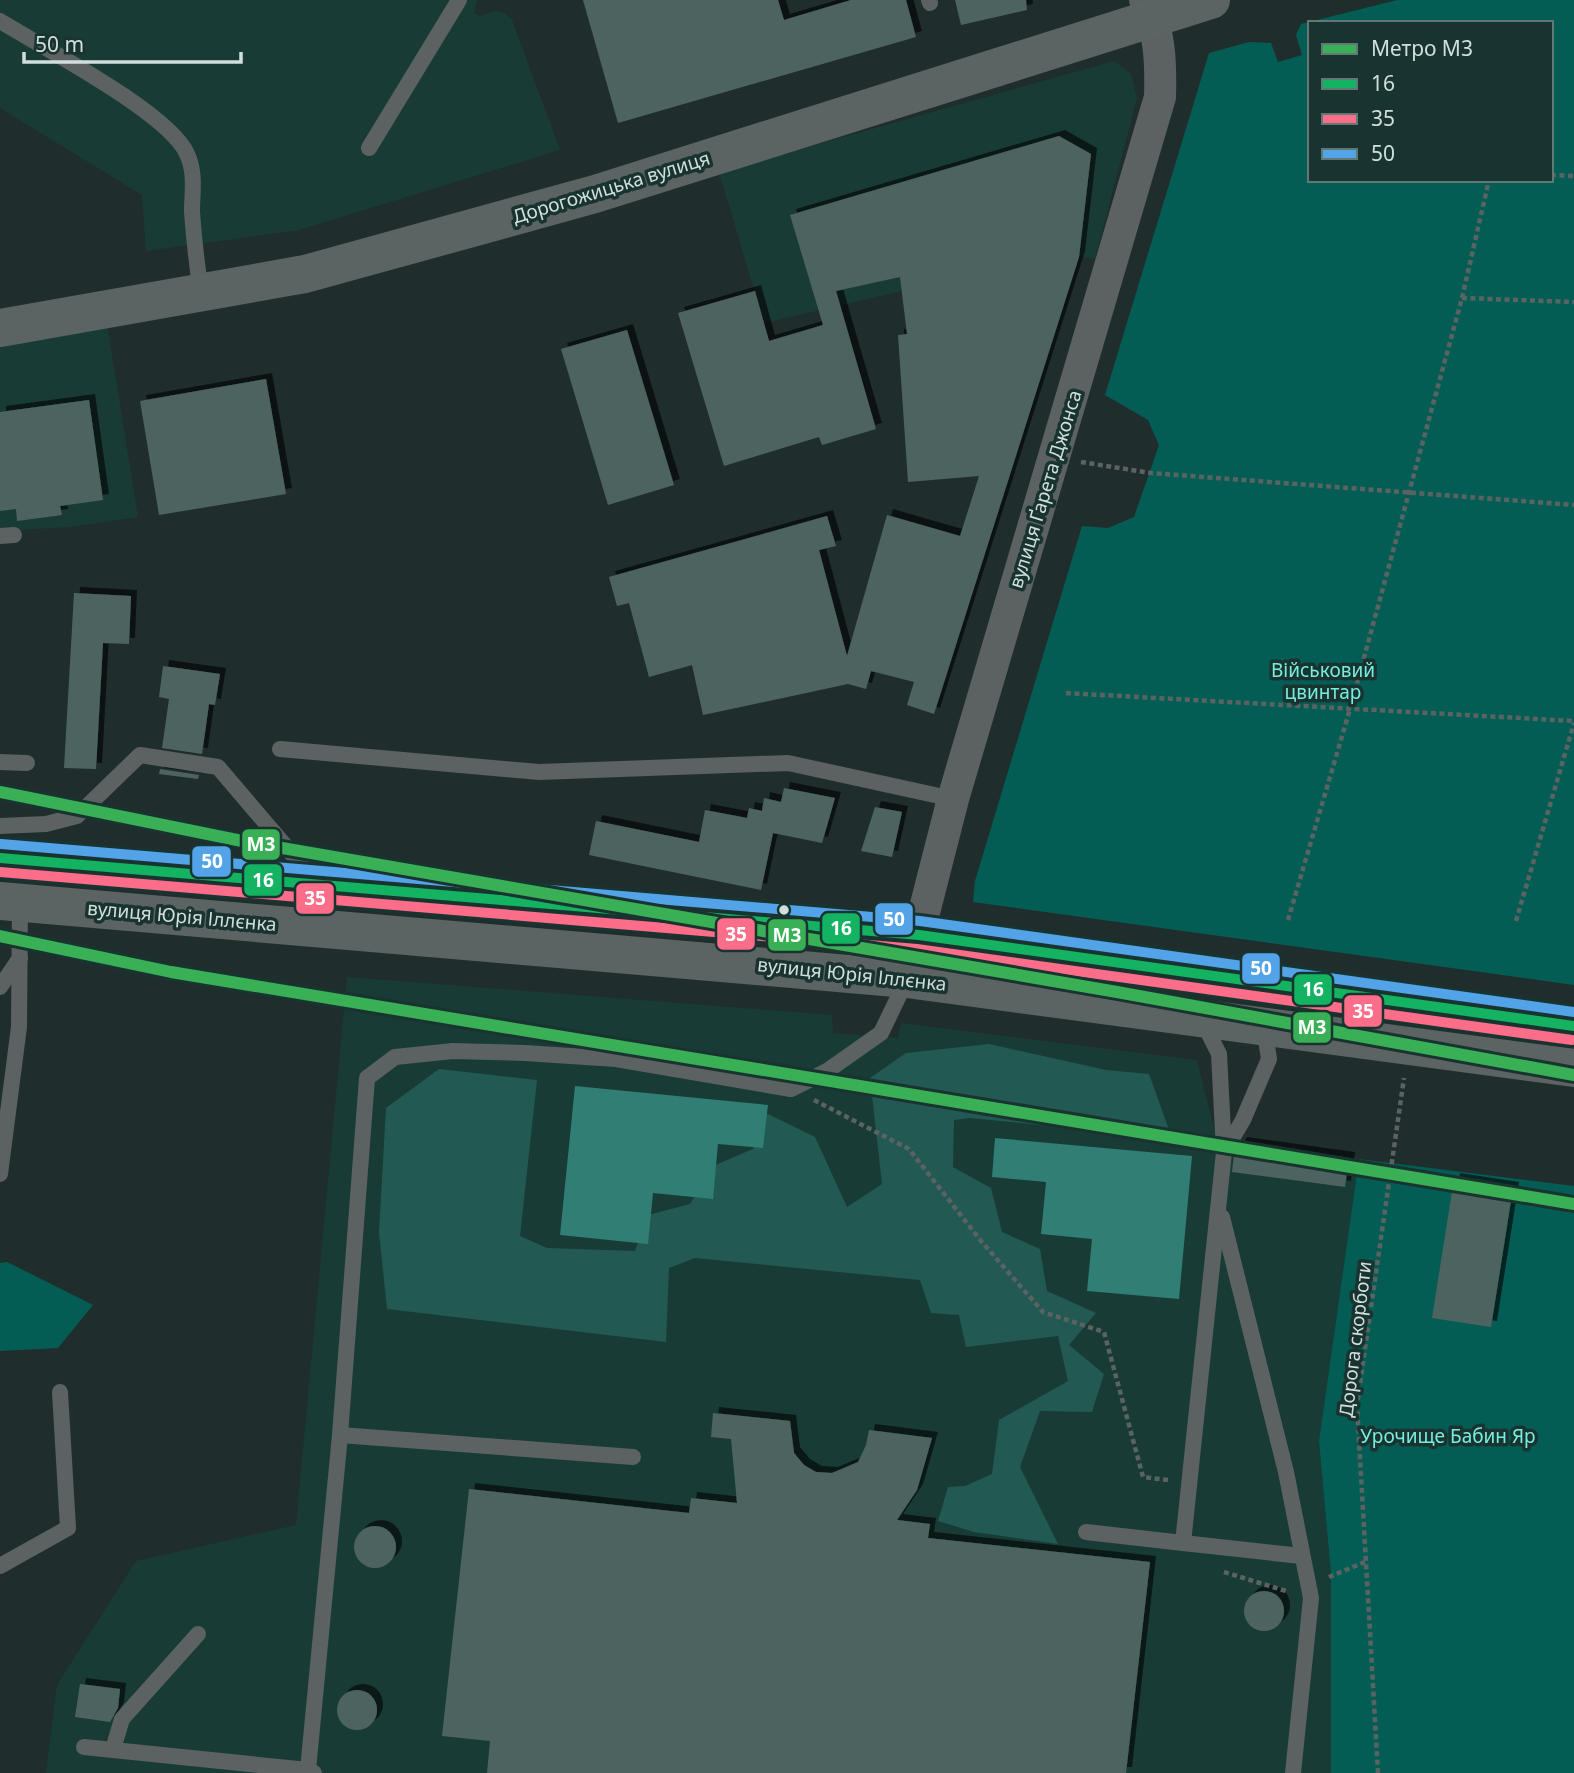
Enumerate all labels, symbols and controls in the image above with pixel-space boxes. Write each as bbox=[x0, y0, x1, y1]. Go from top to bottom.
scale bar bbox=[24, 21, 242, 65]
legend bbox=[1308, 21, 1553, 182]
text: 50 m bbox=[35, 30, 84, 58]
text: Метро M3 bbox=[1371, 34, 1473, 62]
text: 16 bbox=[1371, 69, 1395, 97]
text: 35 bbox=[1371, 104, 1395, 132]
text: 50 bbox=[1371, 139, 1395, 167]
street label: Дорогожицька вулиця bbox=[509, 145, 713, 229]
street label: вулиця Ґарета Джонса bbox=[1002, 387, 1088, 591]
park label: Військовий цвинтар bbox=[1271, 657, 1375, 705]
line badge: M3 bbox=[241, 828, 281, 861]
text: M3 bbox=[247, 831, 276, 857]
line badge: 50 bbox=[191, 845, 232, 878]
text: 50 bbox=[201, 848, 223, 874]
line badge: 16 bbox=[243, 863, 283, 897]
text: 16 bbox=[252, 867, 274, 893]
line badge: 35 bbox=[295, 882, 335, 915]
text: 35 bbox=[304, 885, 326, 911]
street label: вулиця Юрія Іллєнка bbox=[86, 895, 278, 937]
line badge: 50 bbox=[874, 902, 914, 936]
unlabelled marker bbox=[777, 903, 791, 917]
text: 50 bbox=[883, 906, 905, 932]
line badge: 16 bbox=[821, 912, 861, 945]
text: 16 bbox=[830, 915, 852, 941]
line badge: 35 bbox=[716, 917, 756, 951]
line badge: M3 bbox=[767, 918, 807, 952]
text: 35 bbox=[725, 921, 747, 947]
text: M3 bbox=[773, 922, 802, 948]
street label: вулиця Юрія Іллєнка bbox=[756, 951, 948, 997]
line badge: 50 bbox=[1241, 952, 1281, 985]
text: 50 bbox=[1250, 955, 1272, 981]
line badge: 16 bbox=[1293, 973, 1333, 1006]
text: 16 bbox=[1302, 976, 1324, 1002]
line badge: 35 bbox=[1343, 994, 1383, 1028]
text: 35 bbox=[1352, 998, 1374, 1024]
line badge: M3 bbox=[1292, 1011, 1332, 1044]
text: M3 bbox=[1298, 1014, 1327, 1040]
street label: Дорога скорботи bbox=[1333, 1260, 1377, 1418]
park label: Урочище Бабин Яр bbox=[1360, 1423, 1536, 1449]

